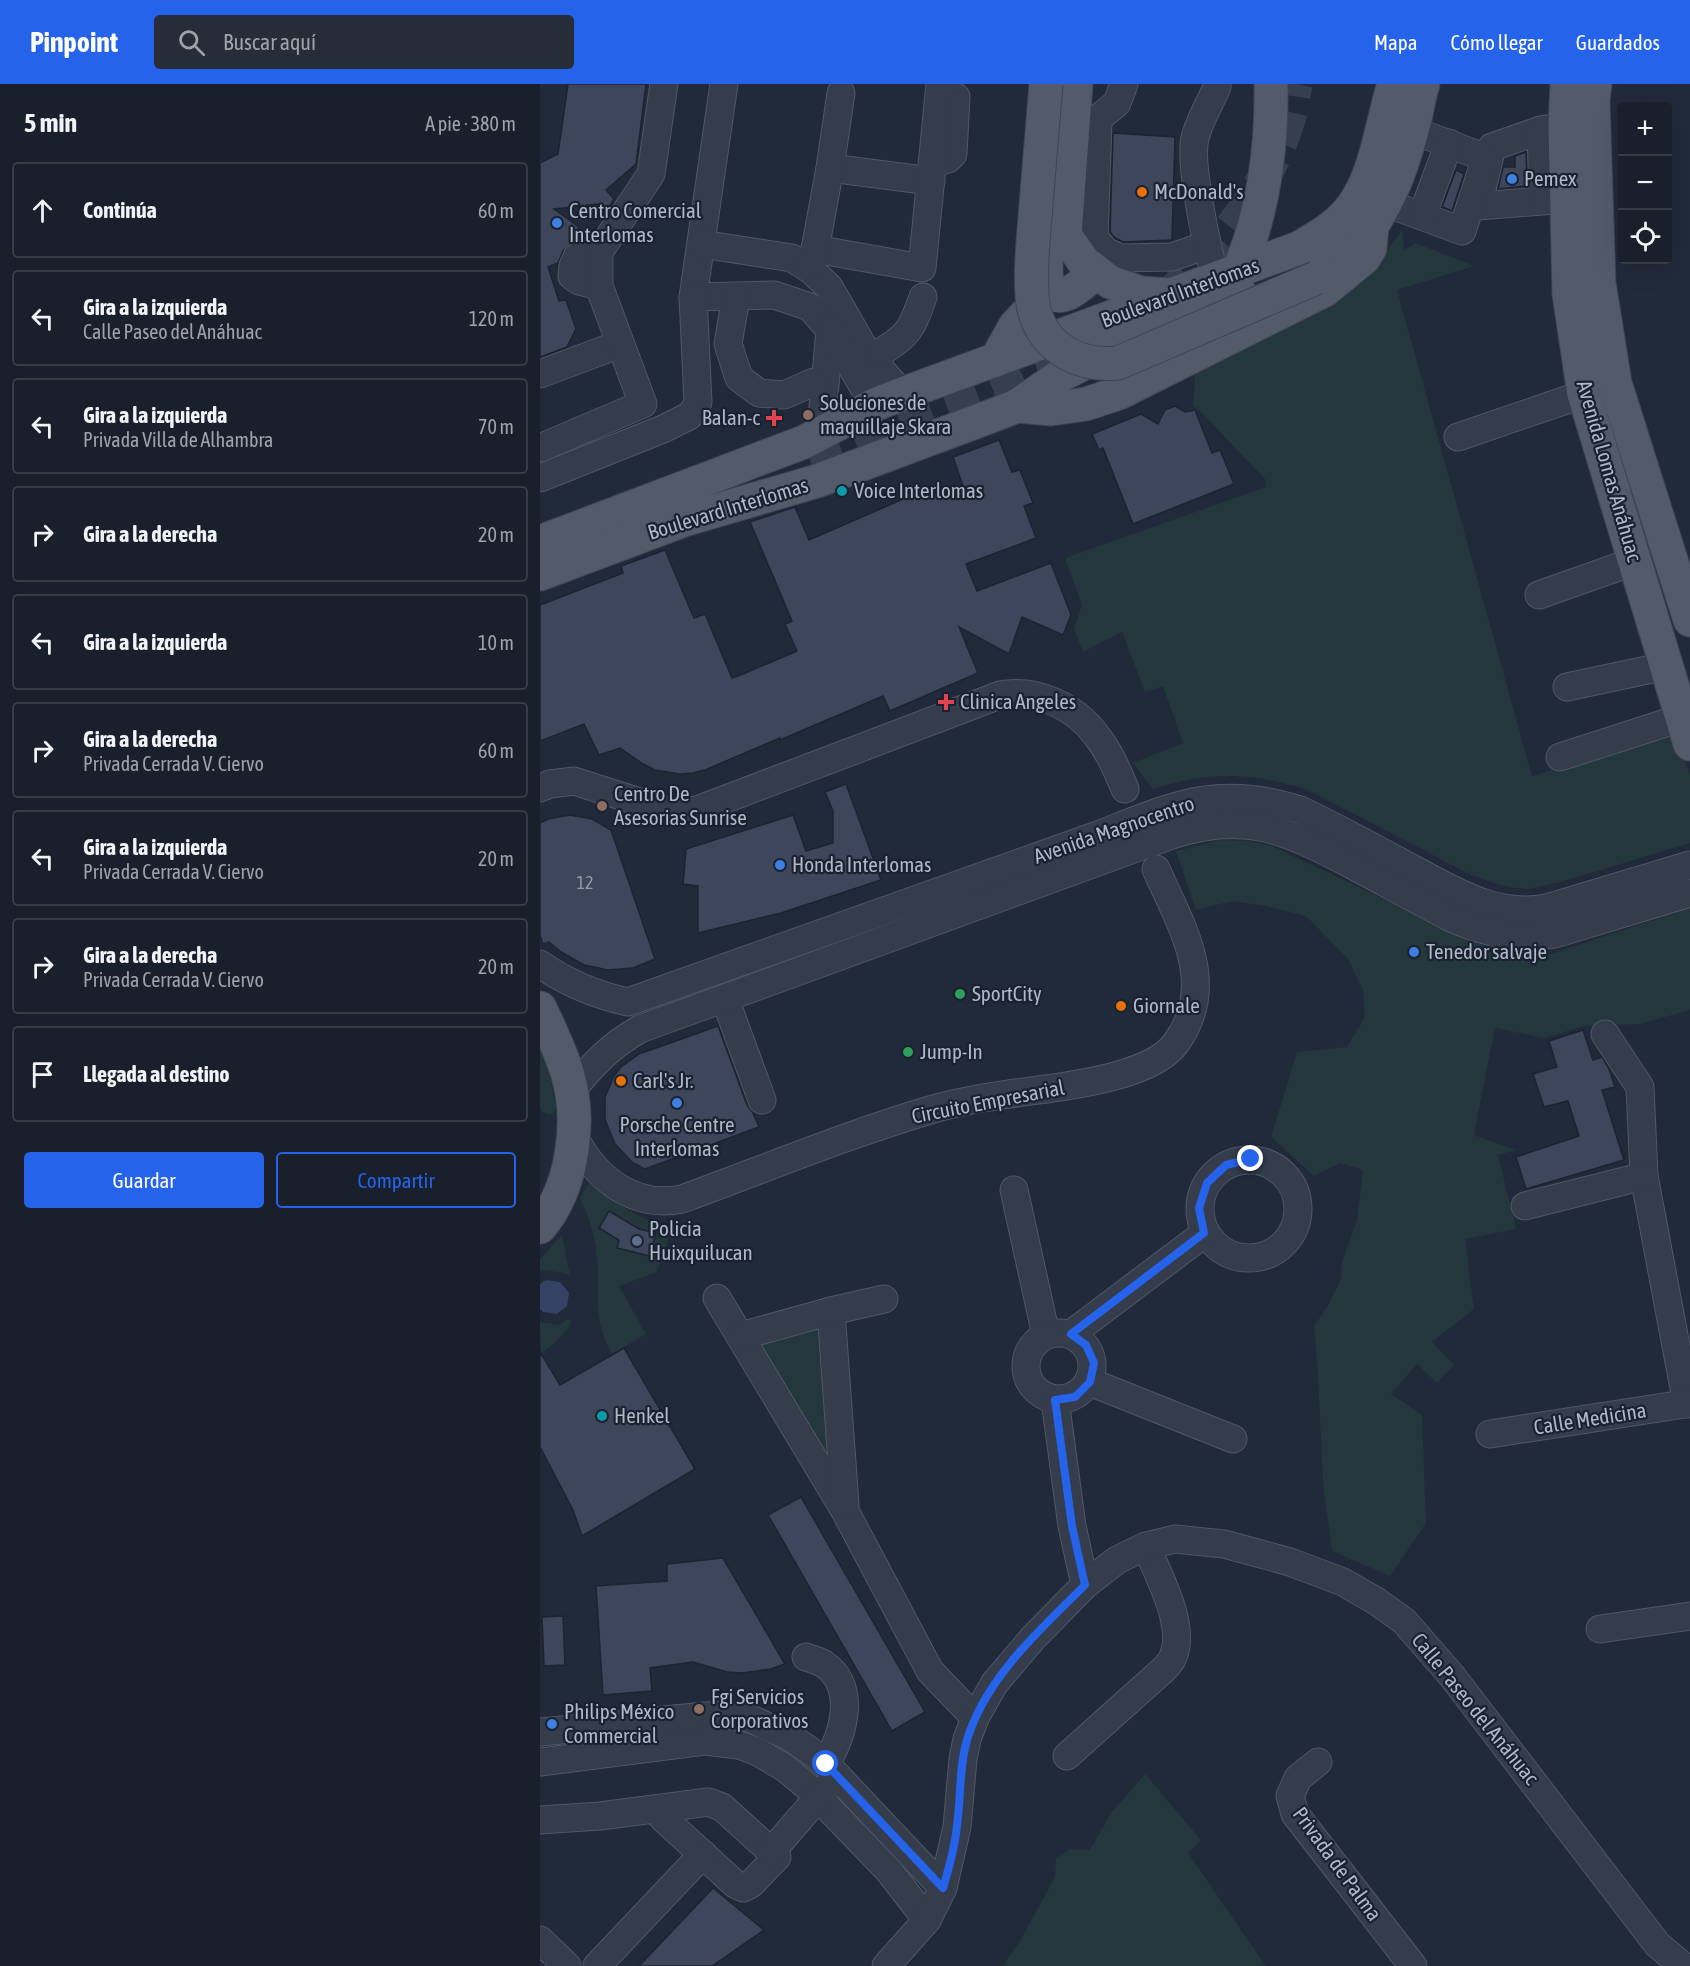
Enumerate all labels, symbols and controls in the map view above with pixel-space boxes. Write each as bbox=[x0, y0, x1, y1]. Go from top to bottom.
search box bbox=[154, 15, 574, 69]
text: Pinpoint bbox=[30, 26, 118, 58]
icon: search bbox=[175, 26, 208, 59]
text: Buscar aquí bbox=[223, 29, 316, 55]
text: Mapa bbox=[1374, 30, 1418, 54]
text: Cómo llegar bbox=[1451, 30, 1543, 54]
text: Guardados bbox=[1576, 30, 1660, 54]
map controls bbox=[1618, 102, 1672, 264]
button: + bbox=[1618, 102, 1672, 156]
text: 5 min bbox=[24, 108, 77, 138]
text: A pie · 380 m bbox=[425, 112, 516, 135]
button: − bbox=[1618, 156, 1672, 210]
place label: Pemex bbox=[1524, 166, 1577, 190]
marker: Pemex bbox=[1505, 172, 1519, 186]
place label: McDonald's bbox=[1154, 179, 1244, 203]
marker: McDonald's bbox=[1135, 185, 1149, 199]
icon: ahead bbox=[26, 194, 59, 227]
text: Continúa bbox=[83, 197, 157, 223]
place label: Centro Comercial Interlomas bbox=[569, 198, 702, 246]
text: 60 m bbox=[478, 199, 514, 222]
button: locate bbox=[1618, 210, 1672, 264]
marker: Centro Comercial Interlomas bbox=[550, 216, 564, 230]
street label: Boulevard Interlomas bbox=[1097, 252, 1262, 332]
text: Gira a la izquierda bbox=[83, 294, 227, 320]
icon: left bbox=[26, 302, 59, 335]
text: 120 m bbox=[469, 307, 514, 330]
text: Calle Paseo del Anáhuac bbox=[83, 320, 262, 343]
street label: Avenida Lomas Anáhuac bbox=[1573, 377, 1647, 564]
place label: Soluciones de maquillaje Skara bbox=[820, 390, 951, 438]
text: Gira a la izquierda bbox=[83, 402, 227, 428]
place label: Balan-c bbox=[702, 405, 760, 429]
marker: Soluciones de maquillaje Skara bbox=[801, 408, 815, 422]
marker: Balan-c bbox=[765, 409, 783, 427]
icon: left bbox=[26, 410, 59, 443]
text: 70 m bbox=[478, 415, 514, 438]
text: Privada Villa de Alhambra bbox=[83, 428, 273, 451]
street label: Boulevard Interlomas bbox=[645, 472, 811, 544]
place label: Voice Interlomas bbox=[854, 478, 983, 502]
marker: Voice Interlomas bbox=[835, 484, 849, 498]
icon: right bbox=[26, 518, 59, 551]
text: Gira a la derecha bbox=[83, 521, 217, 547]
text: 20 m bbox=[478, 523, 514, 546]
icon: left bbox=[26, 626, 59, 659]
text: Gira a la izquierda bbox=[83, 629, 227, 655]
text: 10 m bbox=[478, 631, 514, 654]
place label: Clinica Angeles bbox=[960, 689, 1076, 713]
marker: Clinica Angeles bbox=[937, 693, 955, 711]
text: Gira a la derecha bbox=[83, 726, 217, 752]
icon: right bbox=[26, 734, 59, 767]
text: 60 m bbox=[478, 739, 514, 762]
text: Privada Cerrada V. Ciervo bbox=[83, 752, 264, 775]
place label: Centro De Asesorias Sunrise bbox=[614, 781, 747, 829]
street label: Avenida Magnocentro bbox=[1030, 790, 1197, 868]
marker: Centro De Asesorias Sunrise bbox=[595, 799, 609, 813]
text: Gira a la izquierda bbox=[83, 834, 227, 860]
icon: left bbox=[26, 842, 59, 875]
text: 20 m bbox=[478, 847, 514, 870]
place label: Honda Interlomas bbox=[792, 852, 931, 876]
marker: Honda Interlomas bbox=[773, 858, 787, 872]
text: Privada Cerrada V. Ciervo bbox=[83, 860, 264, 883]
house number: 12 bbox=[577, 872, 593, 893]
place label: Tenedor salvaje bbox=[1426, 939, 1547, 963]
text: Gira a la derecha bbox=[83, 942, 217, 968]
marker: Tenedor salvaje bbox=[1407, 945, 1421, 959]
icon: right bbox=[26, 950, 59, 983]
text: 20 m bbox=[478, 955, 514, 978]
text: Privada Cerrada V. Ciervo bbox=[83, 968, 264, 991]
place label: SportCity bbox=[972, 981, 1042, 1005]
marker: SportCity bbox=[953, 987, 967, 1001]
place label: Giornale bbox=[1133, 993, 1200, 1017]
marker: Giornale bbox=[1114, 999, 1128, 1013]
place label: Jump-In bbox=[920, 1039, 983, 1063]
marker: Jump-In bbox=[901, 1045, 915, 1059]
icon: arrive bbox=[26, 1058, 59, 1091]
text: Llegada al destino bbox=[83, 1061, 230, 1087]
place label: Carl's Jr. bbox=[633, 1068, 694, 1092]
marker: Carl's Jr. bbox=[614, 1074, 628, 1088]
street label: Circuito Empresarial bbox=[909, 1074, 1067, 1128]
marker: Porsche Centre Interlomas bbox=[670, 1096, 684, 1110]
place label: Porsche Centre Interlomas bbox=[620, 1112, 734, 1160]
route end bbox=[1237, 1145, 1263, 1171]
button: Guardar bbox=[24, 1152, 264, 1208]
button: Compartir bbox=[276, 1152, 516, 1208]
place label: Policia Huixquilucan bbox=[649, 1216, 753, 1264]
marker: Policia Huixquilucan bbox=[630, 1234, 644, 1248]
street label: Calle Medicina bbox=[1532, 1397, 1648, 1439]
place label: Henkel bbox=[614, 1403, 670, 1427]
marker: Henkel bbox=[595, 1409, 609, 1423]
street label: Calle Paseo del Anáhuac bbox=[1407, 1628, 1544, 1789]
place label: Fgi Servicios Corporativos bbox=[711, 1684, 808, 1732]
place label: Philips México Commercial bbox=[564, 1699, 674, 1747]
marker: Fgi Servicios Corporativos bbox=[692, 1702, 706, 1716]
marker: Philips México Commercial bbox=[545, 1717, 559, 1731]
route start bbox=[812, 1750, 838, 1776]
street label: Privada de Palma bbox=[1289, 1802, 1387, 1925]

